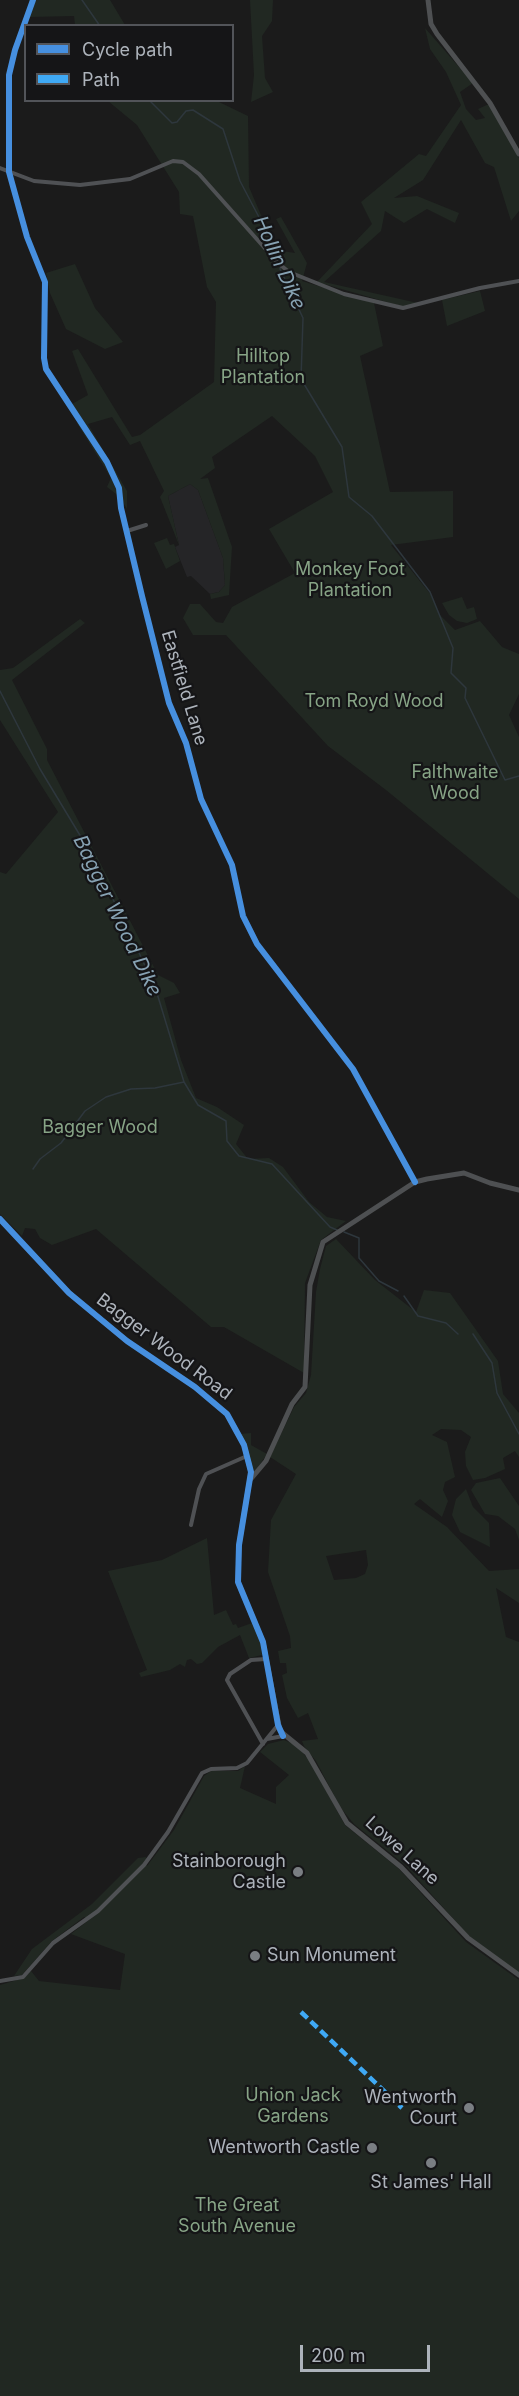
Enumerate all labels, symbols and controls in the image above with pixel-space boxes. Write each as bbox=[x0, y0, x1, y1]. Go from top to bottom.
legend bbox=[24, 24, 234, 102]
text: Cycle path bbox=[82, 39, 173, 60]
text: Path bbox=[82, 69, 120, 90]
water label: Hollin Dike bbox=[248, 212, 310, 314]
park label: Hilltop Plantation bbox=[221, 346, 305, 388]
park label: Monkey Foot Plantation bbox=[295, 559, 405, 602]
street label: Eastfield Lane bbox=[156, 628, 212, 748]
park label: Tom Royd Wood bbox=[305, 691, 443, 713]
park label: Falthwaite Wood bbox=[412, 762, 498, 804]
water label: Bagger Wood Dike bbox=[68, 831, 166, 1001]
park label: Bagger Wood bbox=[42, 1117, 158, 1139]
street label: Bagger Wood Road bbox=[92, 1289, 236, 1405]
street label: Lowe Lane bbox=[361, 1812, 443, 1890]
place label: Stainborough Castle bbox=[172, 1851, 286, 1894]
marker: Stainborough Castle bbox=[291, 1865, 305, 1879]
place label: Sun Monument bbox=[267, 1945, 396, 1967]
marker: Sun Monument bbox=[248, 1949, 262, 1963]
park label: Union Jack Gardens bbox=[245, 2085, 341, 2128]
place label: Wentworth Court bbox=[364, 2087, 457, 2130]
marker: Wentworth Court bbox=[462, 2101, 476, 2115]
place label: Wentworth Castle bbox=[209, 2137, 360, 2159]
marker: Wentworth Castle bbox=[365, 2141, 379, 2155]
marker: St James' Hall bbox=[424, 2156, 438, 2170]
place label: St James' Hall bbox=[370, 2172, 492, 2194]
park label: The Great South Avenue bbox=[178, 2195, 296, 2238]
scale bar bbox=[303, 2333, 434, 2371]
text: 200 m bbox=[311, 2345, 366, 2366]

